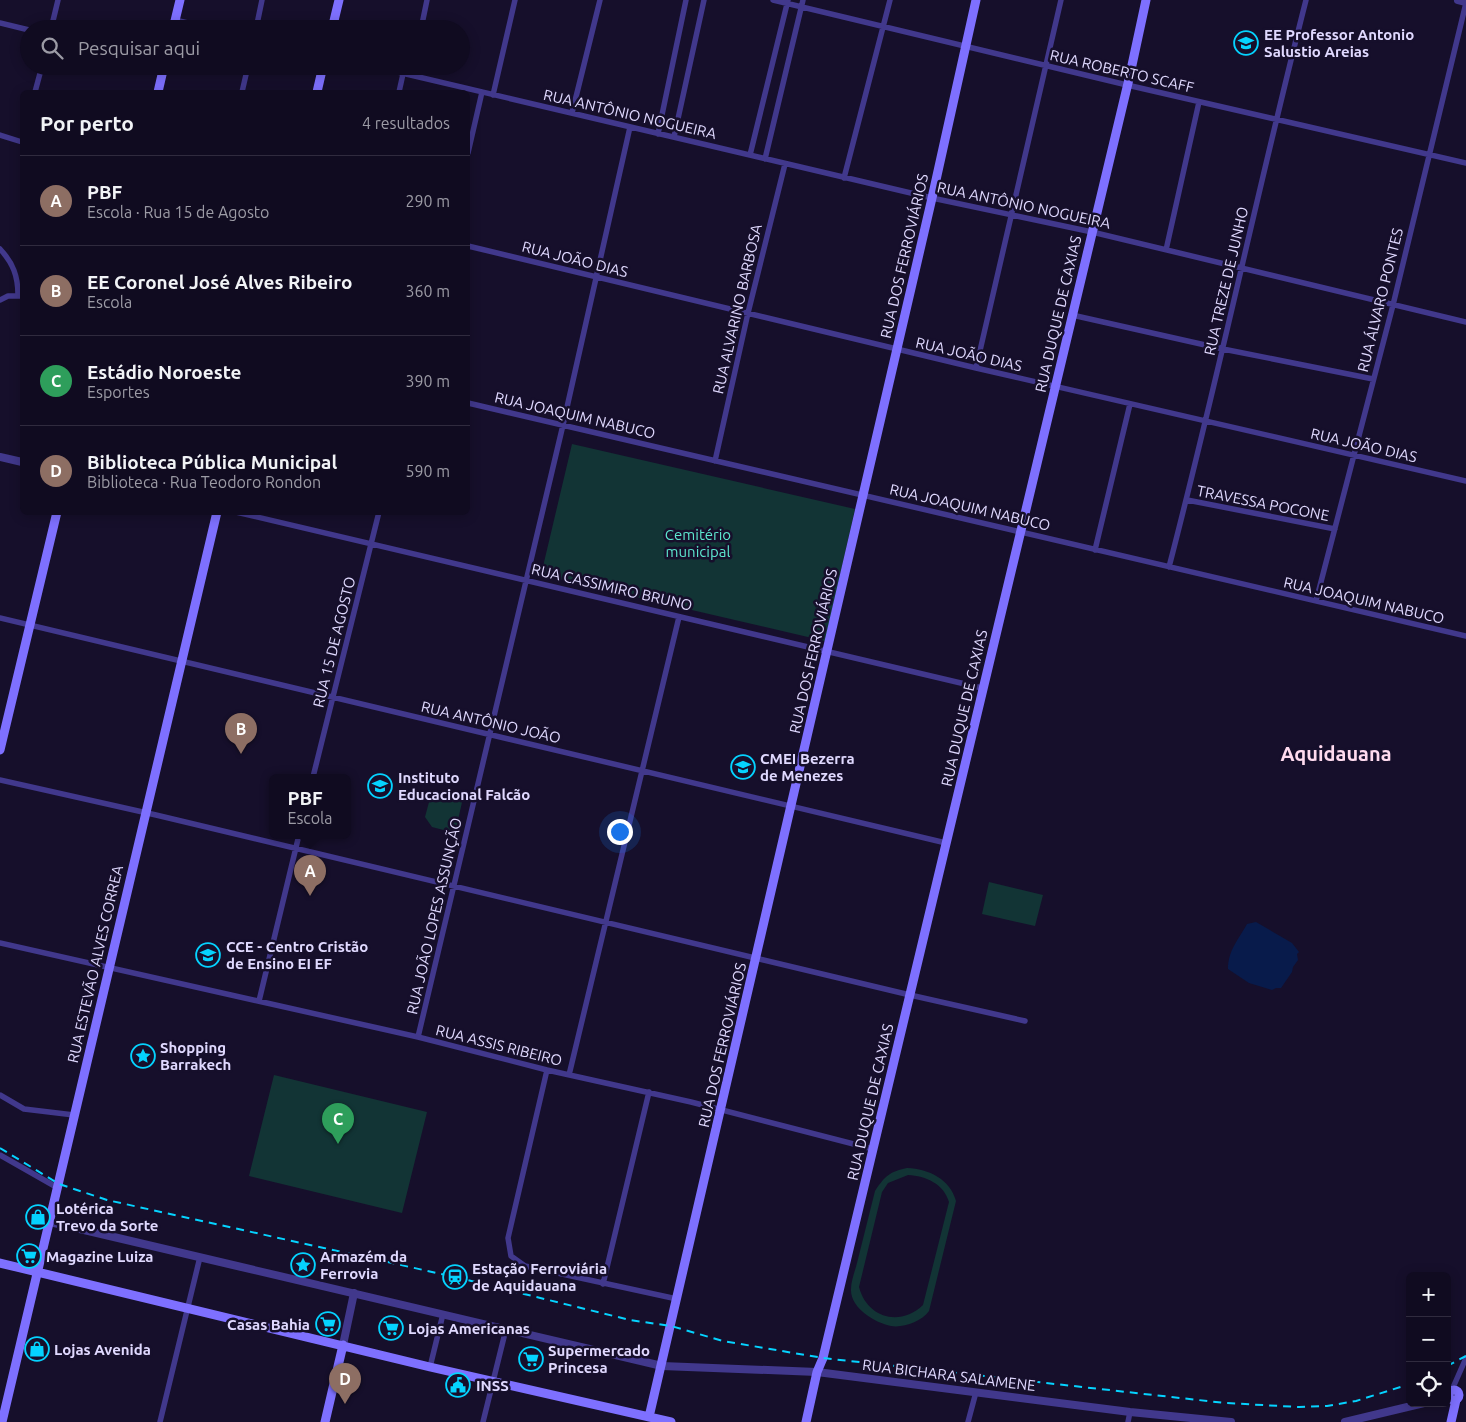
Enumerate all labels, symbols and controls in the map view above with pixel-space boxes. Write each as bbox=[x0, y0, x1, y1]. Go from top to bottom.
search box bbox=[20, 20, 470, 75]
place label: EE Professor Antonio Salustio Areias bbox=[1264, 26, 1414, 60]
school or university icon: EE Professor Antonio Salustio Areias bbox=[1233, 30, 1259, 56]
icon: search bbox=[38, 34, 66, 62]
text: Pesquisar aqui bbox=[78, 37, 200, 59]
street label: RUA ROBERTO SCAFF bbox=[1048, 46, 1196, 96]
street label: RUA ANTÔNIO NOGUEIRA bbox=[542, 86, 718, 142]
text: Por perto bbox=[40, 111, 134, 135]
text: 4 resultados bbox=[362, 114, 450, 132]
street label: RUA DOS FERROVIÁRIOS bbox=[877, 172, 931, 340]
street label: RUA ANTÔNIO NOGUEIRA bbox=[936, 178, 1113, 232]
text: PBF bbox=[87, 181, 122, 203]
text: A bbox=[50, 192, 62, 210]
text: 290 m bbox=[405, 192, 450, 210]
text: Escola · Rua 15 de Agosto bbox=[87, 203, 269, 221]
street label: RUA TREZE DE JUNHO bbox=[1201, 205, 1251, 357]
street label: RUA ALVARINO BARBOSA bbox=[709, 222, 765, 396]
street label: RUA ÁLVARO PONTES bbox=[1354, 226, 1406, 374]
street label: RUA DUQUE DE CAXIAS bbox=[1032, 234, 1084, 394]
street label: RUA JOÃO DIAS bbox=[520, 238, 630, 280]
text: EE Coronel José Alves Ribeiro bbox=[87, 271, 352, 293]
text: B bbox=[51, 282, 61, 300]
text: 360 m bbox=[405, 282, 450, 300]
text: Escola bbox=[87, 293, 132, 311]
street label: RUA JOÃO DIAS bbox=[914, 334, 1024, 375]
text: Estádio Noroeste bbox=[87, 361, 242, 383]
text: C bbox=[51, 372, 61, 390]
text: 390 m bbox=[405, 372, 450, 390]
text: Esportes bbox=[87, 383, 150, 401]
street label: RUA JOAQUIM NABUCO bbox=[493, 388, 657, 442]
street label: RUA JOÃO DIAS bbox=[1309, 425, 1419, 466]
text: Biblioteca Pública Municipal bbox=[87, 451, 337, 473]
text: D bbox=[50, 462, 62, 480]
text: 590 m bbox=[405, 462, 450, 480]
text: Biblioteca · Rua Teodoro Rondon bbox=[87, 473, 321, 491]
street label: RUA JOAQUIM NABUCO bbox=[888, 480, 1052, 534]
street label: TRAVESSA POCONE bbox=[1195, 482, 1331, 524]
park label: Cemitério municipal bbox=[665, 526, 731, 560]
street label: RUA CASSIMIRO BRUNO bbox=[530, 560, 694, 614]
street label: RUA DOS FERROVIÁRIOS bbox=[786, 567, 840, 735]
street label: RUA JOAQUIM NABUCO bbox=[1282, 573, 1446, 627]
street label: RUA 15 DE AGOSTO bbox=[310, 575, 358, 709]
street label: RUA DUQUE DE CAXIAS bbox=[938, 628, 990, 788]
street label: RUA ANTÔNIO JOÃO bbox=[420, 698, 562, 746]
pin: B bbox=[225, 713, 257, 754]
district label: Aquidauana bbox=[1280, 742, 1392, 765]
place label: CMEI Bezerra de Menezes bbox=[760, 750, 855, 784]
school or university icon: CMEI Bezerra de Menezes bbox=[730, 754, 756, 780]
place label: Instituto Educacional Falcão bbox=[398, 769, 530, 803]
school or university icon: Instituto Educacional Falcão bbox=[367, 773, 393, 799]
popup bbox=[269, 774, 351, 839]
text: PBF bbox=[287, 787, 323, 809]
text: Escola bbox=[287, 809, 333, 827]
street label: RUA JOÃO LOPES ASSUNÇÃO bbox=[403, 816, 465, 1016]
your location bbox=[607, 819, 633, 845]
pin: A bbox=[294, 855, 326, 896]
street label: RUA ESTEVÃO ALVES CORREA bbox=[64, 863, 126, 1064]
place label: CCE - Centro Cristão de Ensino EI EF bbox=[226, 938, 368, 972]
school or university icon: CCE - Centro Cristão de Ensino EI EF bbox=[195, 942, 221, 968]
street label: RUA DOS FERROVIÁRIOS bbox=[695, 961, 749, 1129]
street label: RUA ASSIS RIBEIRO bbox=[434, 1021, 564, 1069]
street label: RUA DUQUE DE CAXIAS bbox=[844, 1022, 896, 1182]
place label: Shopping Barrakech bbox=[160, 1039, 231, 1073]
place icon: Shopping Barrakech bbox=[130, 1043, 156, 1069]
pin: C bbox=[322, 1103, 354, 1144]
place label: Lotérica Trevo da Sorte bbox=[56, 1200, 159, 1234]
shop icon: Lotérica Trevo da Sorte bbox=[25, 1204, 51, 1230]
supermarket icon: Magazine Luiza bbox=[16, 1243, 42, 1269]
place label: Magazine Luiza bbox=[46, 1248, 153, 1265]
place label: Armazém da Ferrovia bbox=[320, 1248, 407, 1282]
place icon: Armazém da Ferrovia bbox=[290, 1252, 316, 1278]
place label: Estação Ferroviária de Aquidauana bbox=[472, 1260, 607, 1294]
station icon: Estação Ferroviária de Aquidauana bbox=[442, 1264, 468, 1290]
map controls bbox=[1406, 1272, 1451, 1407]
button: + bbox=[1406, 1272, 1451, 1317]
supermarket icon: Casas Bahia bbox=[315, 1311, 341, 1337]
supermarket icon: Lojas Americanas bbox=[378, 1315, 404, 1341]
place label: Casas Bahia bbox=[227, 1316, 310, 1333]
button: − bbox=[1406, 1317, 1451, 1362]
place label: Lojas Americanas bbox=[408, 1320, 530, 1337]
shop icon: Lojas Avenida bbox=[24, 1336, 50, 1362]
place label: Lojas Avenida bbox=[54, 1341, 151, 1358]
place label: Supermercado Princesa bbox=[548, 1342, 650, 1376]
supermarket icon: Supermercado Princesa bbox=[518, 1346, 544, 1372]
street label: RUA BICHARA SALAMENE bbox=[861, 1356, 1037, 1394]
button: locate bbox=[1406, 1362, 1451, 1407]
pin: D bbox=[329, 1363, 361, 1404]
public building icon: INSS bbox=[445, 1372, 471, 1398]
place label: INSS bbox=[476, 1377, 509, 1394]

